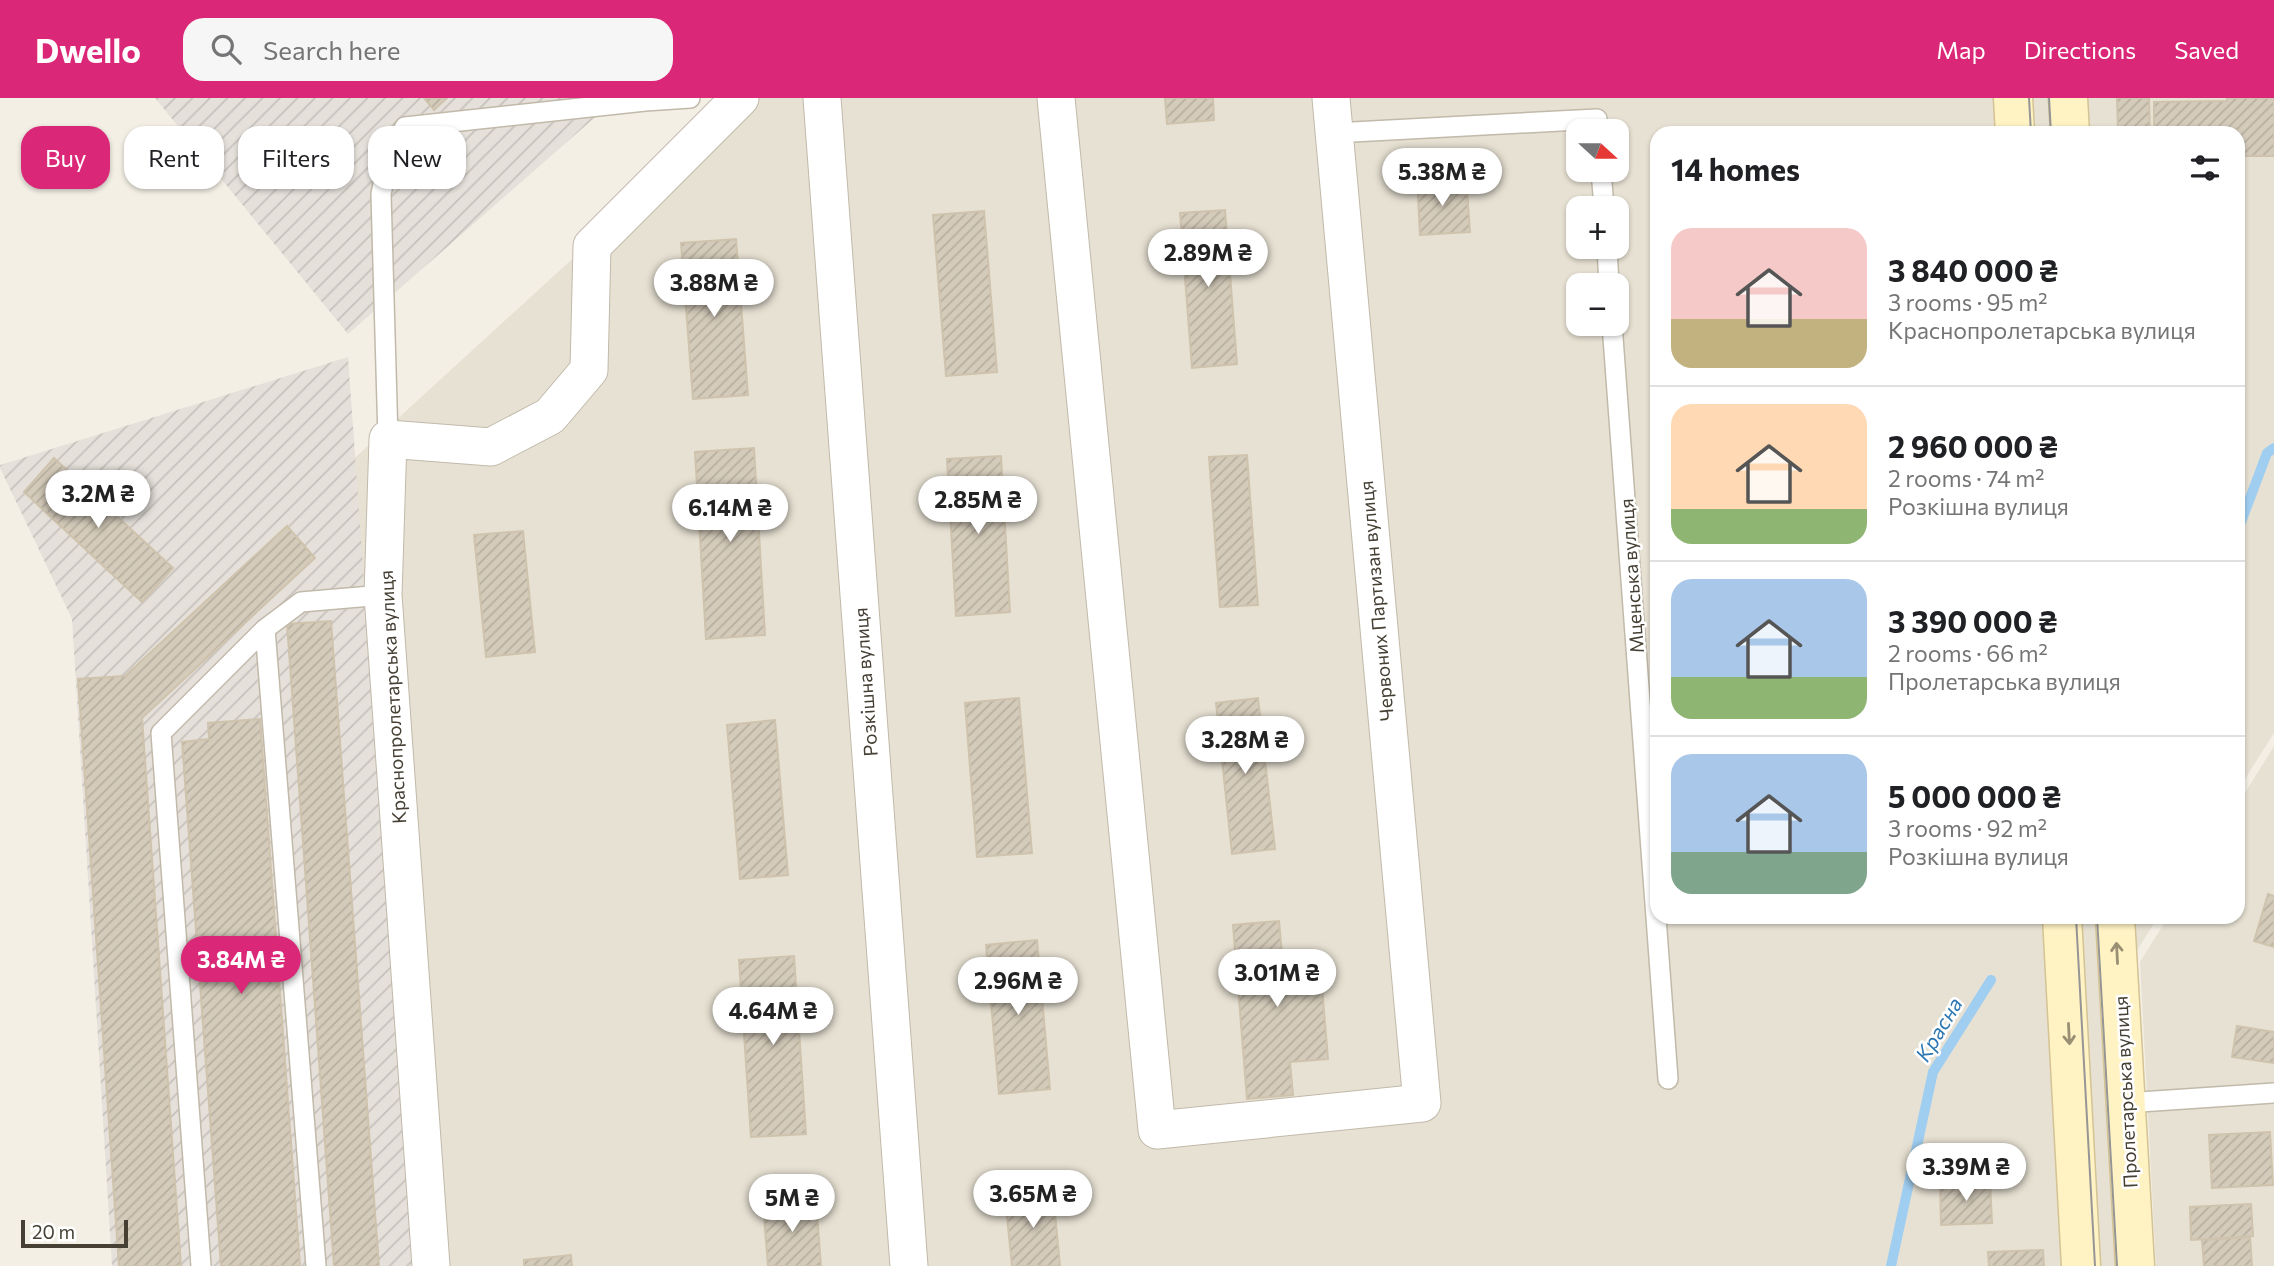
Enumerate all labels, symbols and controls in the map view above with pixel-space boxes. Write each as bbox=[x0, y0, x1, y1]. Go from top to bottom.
search box bbox=[183, 18, 673, 81]
text: Dwello bbox=[35, 29, 141, 70]
icon: search bbox=[207, 30, 245, 68]
text: Search here bbox=[263, 34, 401, 65]
text: Map bbox=[1936, 35, 1986, 64]
text: Directions bbox=[2024, 35, 2136, 64]
text: Saved bbox=[2174, 35, 2239, 64]
north arrow bbox=[1566, 119, 1629, 182]
map controls bbox=[1566, 119, 1629, 336]
chip: Buy bbox=[21, 126, 110, 189]
chip: Rent bbox=[124, 126, 224, 189]
chip: Filters bbox=[238, 126, 354, 189]
chip: New bbox=[368, 126, 466, 189]
pin: 5.38M ₴ bbox=[1377, 148, 1507, 208]
icon: filters bbox=[2186, 149, 2224, 187]
text: 14 homes bbox=[1671, 150, 1800, 187]
text: 5.38M ₴ bbox=[1398, 157, 1486, 185]
button: + bbox=[1566, 196, 1629, 259]
pin: 2.89M ₴ bbox=[1143, 230, 1273, 289]
text: 2.89M ₴ bbox=[1164, 238, 1252, 266]
text: 3 840 000 ₴ bbox=[1888, 251, 2058, 288]
icon: home bbox=[1727, 256, 1811, 340]
pin: 3.88M ₴ bbox=[649, 260, 779, 319]
text: 3.88M ₴ bbox=[670, 268, 758, 296]
button: − bbox=[1566, 273, 1629, 336]
text: 3 rooms · 95 m² bbox=[1888, 288, 2047, 316]
text: Краснопролетарська вулиця bbox=[1888, 316, 2196, 344]
text: 2 960 000 ₴ bbox=[1888, 427, 2058, 464]
icon: home bbox=[1727, 432, 1811, 516]
text: 2 rooms · 74 m² bbox=[1888, 464, 2044, 492]
pin: 3.2M ₴ bbox=[41, 470, 155, 530]
pin: 2.85M ₴ bbox=[913, 476, 1043, 536]
text: 3.2M ₴ bbox=[61, 479, 135, 507]
street label: Червоних Партизан вулиця bbox=[1354, 480, 1398, 722]
pin: 6.14M ₴ bbox=[665, 484, 795, 544]
text: 2.85M ₴ bbox=[934, 485, 1022, 513]
text: Розкішна вулиця bbox=[1888, 492, 2069, 520]
text: 6.14M ₴ bbox=[688, 493, 772, 521]
street label: Мценська вулиця bbox=[1614, 498, 1648, 654]
street label: Краснопролетарська вулиця bbox=[374, 569, 410, 825]
text: 3 390 000 ₴ bbox=[1888, 602, 2057, 639]
street label: Розкішна вулиця bbox=[848, 607, 882, 757]
icon: home bbox=[1727, 607, 1811, 691]
text: 2 rooms · 66 m² bbox=[1888, 639, 2048, 667]
text: Пролетарська вулиця bbox=[1888, 667, 2121, 695]
pin: 3.28M ₴ bbox=[1180, 716, 1310, 776]
text: 3.28M ₴ bbox=[1201, 725, 1289, 753]
text: 5 000 000 ₴ bbox=[1888, 777, 2061, 814]
icon: home bbox=[1727, 782, 1811, 866]
text: 3 rooms · 92 m² bbox=[1888, 814, 2047, 842]
text: Розкішна вулиця bbox=[1888, 842, 2069, 870]
pin: 3.84M ₴ bbox=[176, 936, 306, 996]
one-way arrow bbox=[2110, 943, 2123, 965]
text: 3.84M ₴ bbox=[197, 945, 285, 973]
pin: 3.01M ₴ bbox=[1212, 950, 1342, 1009]
pin: 2.96M ₴ bbox=[953, 958, 1083, 1017]
text: 3.01M ₴ bbox=[1234, 958, 1320, 986]
text: 2.96M ₴ bbox=[974, 966, 1062, 994]
pin: 4.64M ₴ bbox=[708, 988, 838, 1047]
water label: Красна bbox=[1909, 992, 1967, 1066]
street label: Пролетарська вулиця bbox=[2108, 995, 2142, 1189]
text: 4.64M ₴ bbox=[728, 996, 818, 1024]
one-way arrow bbox=[2062, 1022, 2075, 1045]
pin: 3.39M ₴ bbox=[1901, 1144, 2031, 1203]
text: 3.39M ₴ bbox=[1922, 1152, 2010, 1180]
pin: 3.65M ₴ bbox=[968, 1170, 1098, 1230]
pin: 5M ₴ bbox=[751, 1174, 833, 1234]
text: 3.65M ₴ bbox=[989, 1179, 1077, 1207]
text: 5M ₴ bbox=[765, 1183, 819, 1211]
scale bar bbox=[21, 1217, 128, 1249]
text: 20 m bbox=[32, 1220, 75, 1243]

